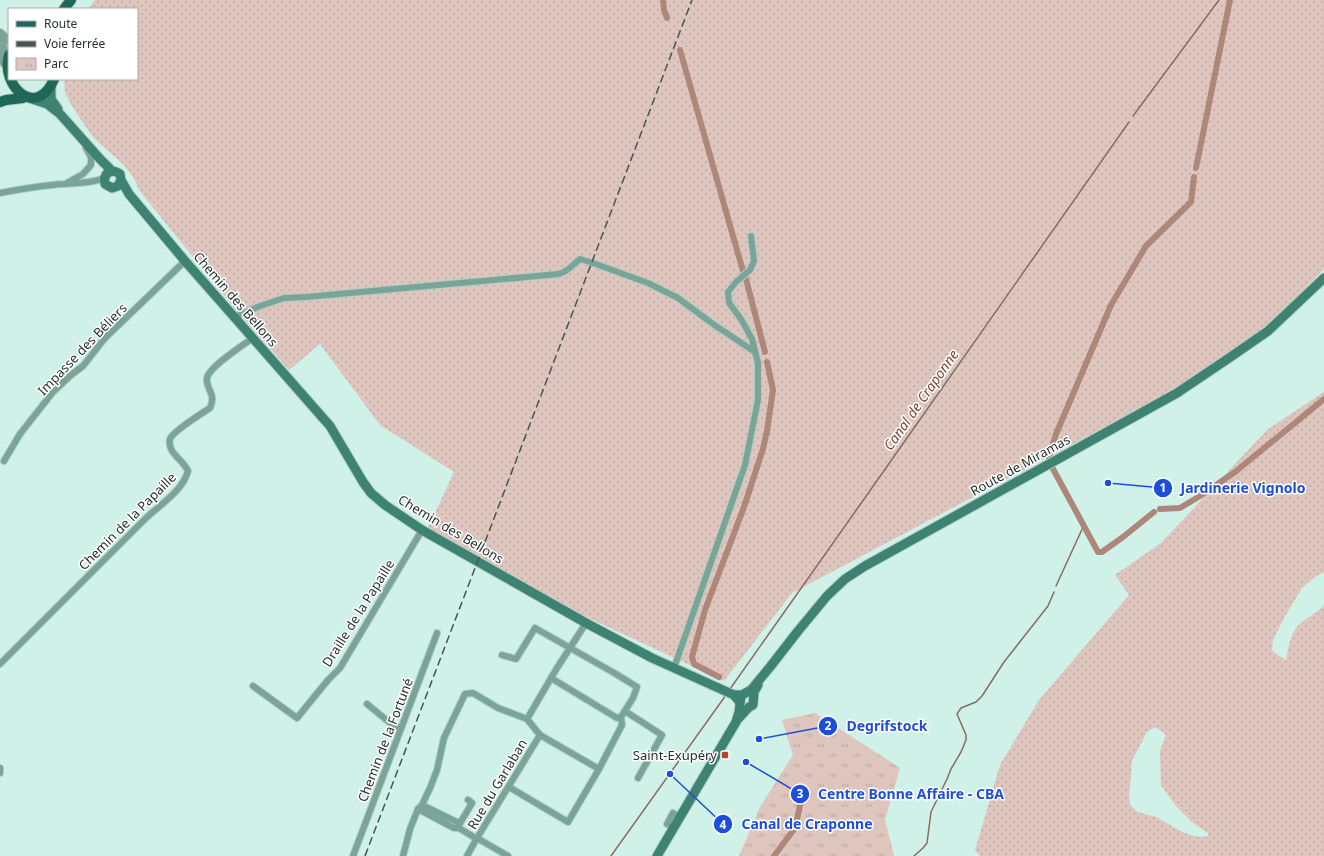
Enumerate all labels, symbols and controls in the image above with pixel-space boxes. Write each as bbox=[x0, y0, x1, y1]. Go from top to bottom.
legend bbox=[8, 8, 138, 80]
text: Route bbox=[44, 15, 77, 32]
text: Voie ferrée bbox=[44, 35, 106, 52]
text: Parc bbox=[44, 55, 69, 72]
street label: Chemin des Bellons bbox=[190, 248, 282, 350]
street label: Impasse des Béliers bbox=[33, 299, 131, 399]
water label: Canal de Craponne bbox=[879, 346, 962, 454]
street label: Route de Miramas bbox=[967, 430, 1073, 500]
street label: Chemin de la Papaille bbox=[74, 468, 180, 574]
callout: Jardinerie Vignolo bbox=[1153, 475, 1314, 501]
text: Jardinerie Vignolo bbox=[1179, 478, 1306, 497]
text: 1 bbox=[1160, 479, 1166, 496]
street label: Chemin des Bellons bbox=[395, 490, 507, 568]
street label: Draille de la Papaille bbox=[318, 556, 398, 670]
street label: Chemin de la Fortuné bbox=[353, 675, 417, 805]
callout: Degrifstock bbox=[818, 713, 935, 739]
text: Degrifstock bbox=[846, 716, 928, 735]
text: 2 bbox=[825, 717, 832, 734]
street label: Rue du Garlaban bbox=[463, 736, 531, 832]
place label: Saint-Exupéry bbox=[633, 746, 717, 764]
marker: Saint-Exupéry bbox=[720, 750, 730, 760]
callout: Centre Bonne Affaire - CBA bbox=[790, 781, 1012, 807]
text: Centre Bonne Affaire - CBA bbox=[818, 784, 1004, 803]
text: 3 bbox=[797, 785, 804, 802]
callout: Canal de Craponne bbox=[713, 811, 880, 837]
text: Canal de Craponne bbox=[741, 814, 873, 833]
text: 4 bbox=[720, 816, 727, 833]

